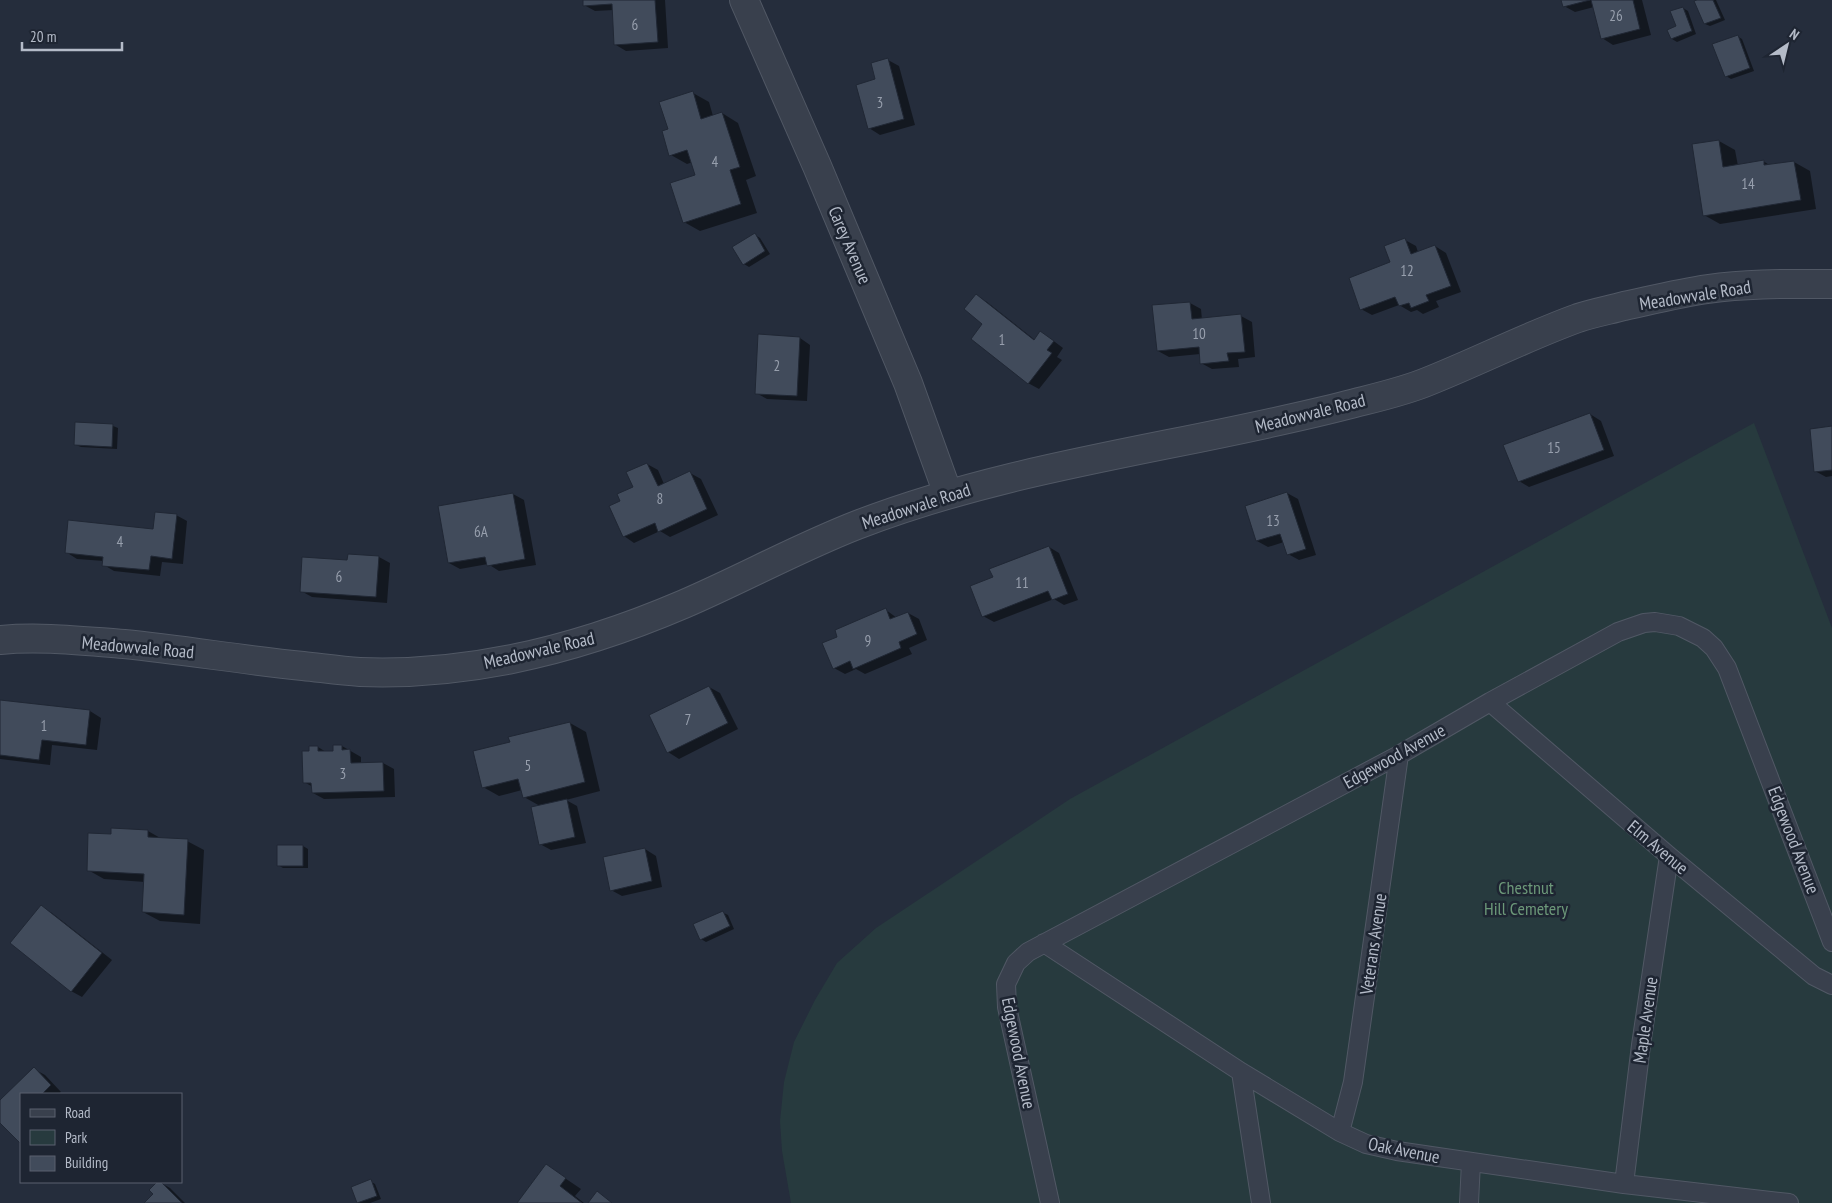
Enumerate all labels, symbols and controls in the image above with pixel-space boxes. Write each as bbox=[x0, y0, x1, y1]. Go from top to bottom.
house number: 26 bbox=[1609, 6, 1623, 25]
house number: 6 bbox=[632, 15, 639, 34]
scale bar bbox=[22, 20, 122, 52]
north arrow bbox=[1762, 20, 1812, 70]
text: N bbox=[1786, 25, 1803, 44]
text: 20 m bbox=[30, 27, 56, 46]
house number: 3 bbox=[877, 93, 883, 112]
house number: 4 bbox=[712, 152, 719, 171]
house number: 14 bbox=[1741, 174, 1755, 193]
street label: Carey Avenue bbox=[823, 203, 877, 287]
house number: 12 bbox=[1400, 261, 1414, 280]
street label: Meadowvale Road bbox=[1638, 275, 1752, 315]
house number: 10 bbox=[1192, 324, 1206, 343]
house number: 1 bbox=[999, 330, 1005, 349]
house number: 2 bbox=[774, 356, 780, 375]
street label: Meadowvale Road bbox=[1253, 388, 1367, 438]
house number: 15 bbox=[1547, 438, 1561, 457]
street label: Meadowvale Road bbox=[859, 478, 973, 534]
house number: 8 bbox=[657, 489, 663, 508]
house number: 13 bbox=[1266, 511, 1280, 530]
house number: 6A bbox=[474, 522, 489, 541]
house number: 4 bbox=[117, 532, 124, 551]
house number: 6 bbox=[336, 567, 343, 586]
house number: 11 bbox=[1015, 573, 1029, 592]
street label: Meadowvale Road bbox=[482, 626, 596, 674]
street label: Meadowvale Road bbox=[81, 631, 195, 663]
house number: 9 bbox=[865, 631, 871, 650]
house number: 7 bbox=[685, 710, 691, 729]
house number: 1 bbox=[41, 716, 47, 735]
street label: Edgewood Avenue bbox=[1339, 718, 1449, 794]
house number: 5 bbox=[525, 756, 531, 775]
house number: 3 bbox=[340, 764, 346, 783]
street label: Edgewood Avenue bbox=[1763, 783, 1825, 897]
street label: Elm Avenue bbox=[1623, 815, 1693, 879]
park label: Chestnut Hill Cemetery bbox=[1484, 876, 1568, 920]
street label: Veterans Avenue bbox=[1354, 892, 1391, 997]
street label: Maple Avenue bbox=[1628, 975, 1662, 1065]
street label: Edgewood Avenue bbox=[997, 995, 1041, 1111]
legend bbox=[20, 1093, 182, 1183]
text: Road bbox=[65, 1103, 91, 1122]
text: Park bbox=[65, 1128, 87, 1147]
street label: Oak Avenue bbox=[1366, 1132, 1442, 1168]
text: Building bbox=[65, 1153, 108, 1172]

